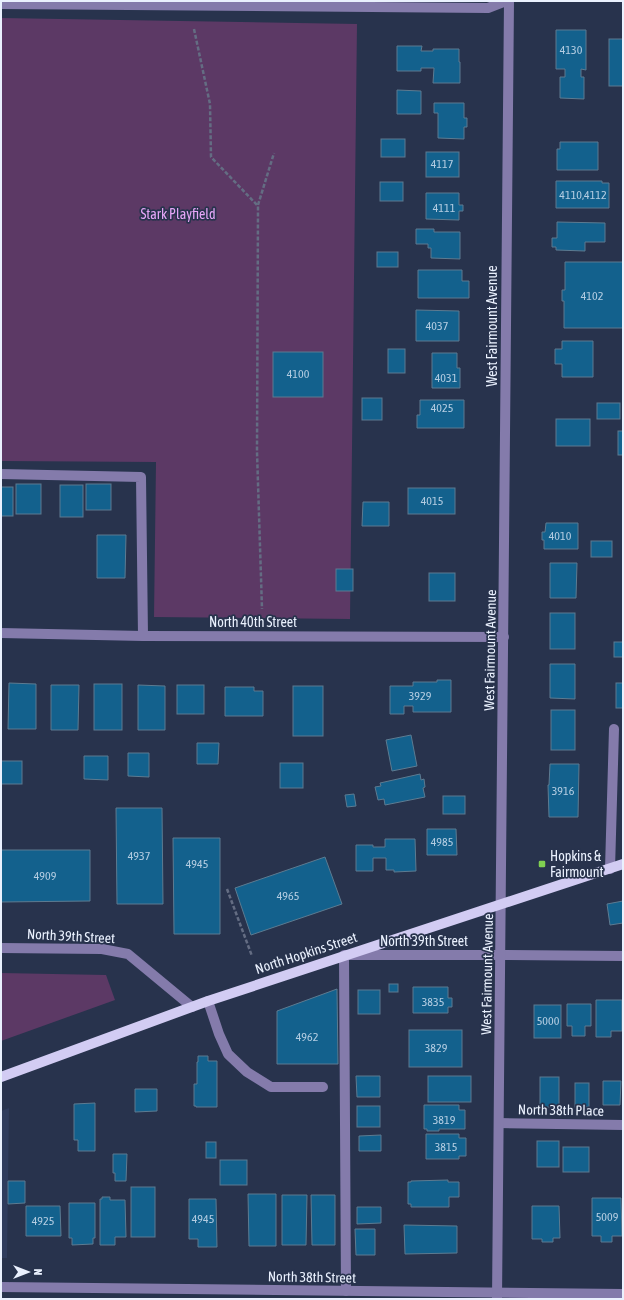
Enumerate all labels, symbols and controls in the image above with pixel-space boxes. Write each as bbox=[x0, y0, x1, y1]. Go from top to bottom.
house number: 4130 bbox=[560, 43, 583, 57]
house number: 4117 bbox=[431, 157, 454, 171]
house number: 4110,4112 bbox=[559, 188, 607, 202]
house number: 4111 bbox=[433, 201, 456, 215]
park label: Stark Playfield bbox=[140, 206, 216, 222]
street label: West Fairmount Avenue bbox=[484, 265, 500, 387]
house number: 4102 bbox=[581, 289, 603, 303]
house number: 4037 bbox=[426, 319, 449, 333]
house number: 4100 bbox=[287, 367, 310, 381]
house number: 4031 bbox=[435, 371, 458, 385]
house number: 4025 bbox=[431, 401, 453, 415]
house number: 4015 bbox=[421, 494, 443, 508]
house number: 4010 bbox=[549, 529, 572, 543]
street label: West Fairmount Avenue bbox=[481, 589, 499, 711]
street label: North 40th Street bbox=[209, 614, 297, 630]
house number: 3929 bbox=[409, 689, 432, 703]
house number: 3916 bbox=[552, 784, 575, 798]
house number: 4985 bbox=[431, 835, 453, 849]
place label: Hopkins & Fairmount bbox=[550, 848, 603, 880]
house number: 4937 bbox=[128, 849, 151, 863]
house number: 4945 bbox=[186, 857, 208, 871]
marker: Hopkins & Fairmount bbox=[537, 859, 547, 869]
house number: 4909 bbox=[34, 869, 57, 883]
house number: 4965 bbox=[277, 889, 299, 903]
street label: West Fairmount Avenue bbox=[478, 913, 496, 1035]
street label: North 39th Street bbox=[27, 926, 115, 946]
street label: North Hopkins Street bbox=[253, 929, 359, 977]
street label: North 39th Street bbox=[380, 933, 468, 949]
house number: 3835 bbox=[422, 995, 444, 1009]
house number: 5000 bbox=[537, 1014, 560, 1028]
house number: 4962 bbox=[296, 1030, 318, 1044]
house number: 3829 bbox=[425, 1041, 448, 1055]
street label: North 38th Place bbox=[518, 1101, 604, 1119]
house number: 3819 bbox=[433, 1113, 456, 1127]
house number: 3815 bbox=[435, 1140, 457, 1154]
house number: 5009 bbox=[596, 1210, 619, 1224]
house number: 4945 bbox=[192, 1212, 214, 1226]
house number: 4925 bbox=[32, 1214, 54, 1228]
north arrow bbox=[8, 1252, 48, 1292]
street label: North 38th Street bbox=[268, 1268, 356, 1286]
text: N bbox=[32, 1269, 44, 1275]

